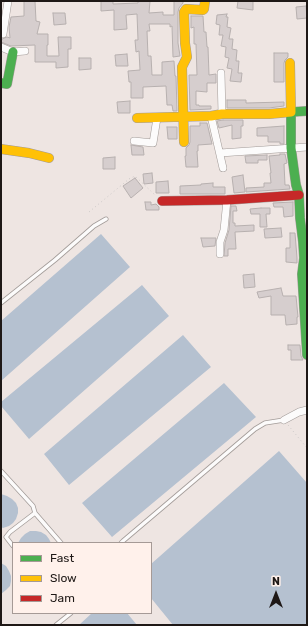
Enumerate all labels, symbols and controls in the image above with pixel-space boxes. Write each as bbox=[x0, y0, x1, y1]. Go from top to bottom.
legend bbox=[12, 542, 152, 614]
text: Fast bbox=[50, 551, 74, 565]
text: Slow bbox=[50, 571, 77, 585]
north arrow bbox=[256, 574, 296, 614]
text: N bbox=[272, 575, 280, 588]
text: Jam bbox=[50, 591, 75, 605]

